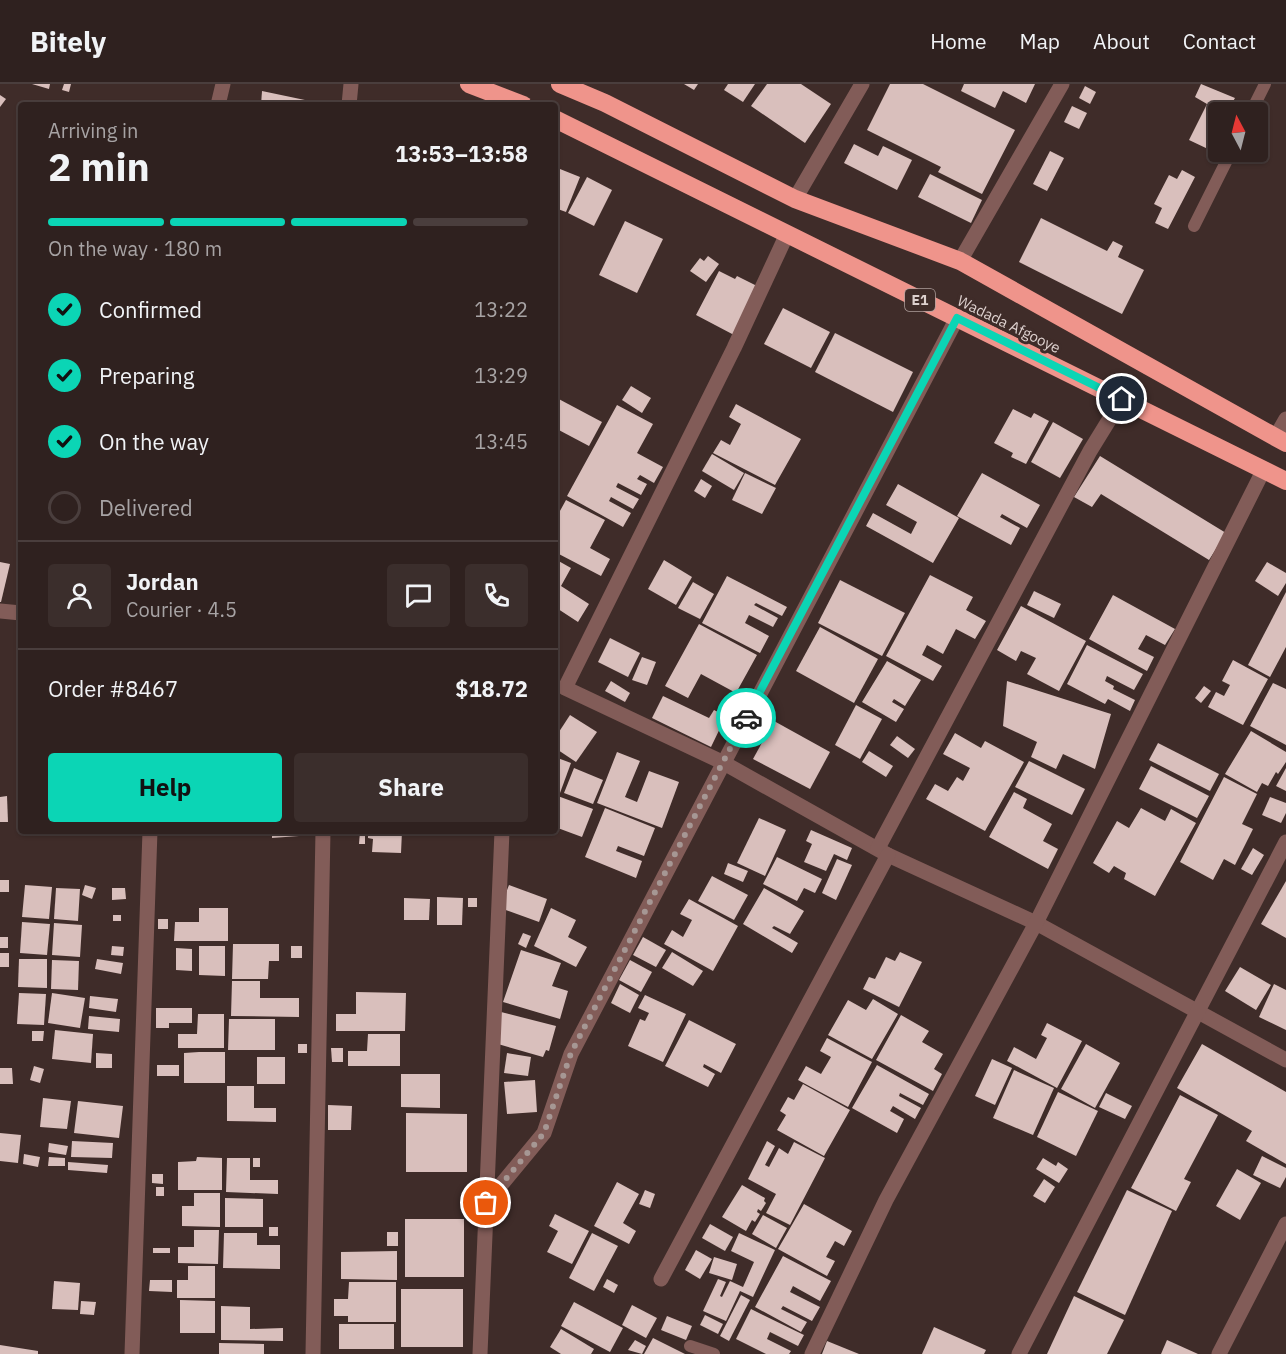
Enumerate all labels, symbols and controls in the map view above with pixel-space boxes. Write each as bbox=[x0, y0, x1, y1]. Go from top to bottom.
text: Bitely bbox=[30, 23, 106, 60]
text: Home bbox=[930, 27, 987, 55]
text: Map bbox=[1020, 27, 1060, 55]
text: About bbox=[1093, 27, 1150, 55]
text: Contact bbox=[1183, 27, 1256, 55]
north arrow bbox=[1208, 102, 1268, 162]
map controls bbox=[1208, 102, 1268, 162]
text: Arriving in bbox=[48, 117, 138, 144]
text: 13:53–13:58 bbox=[395, 139, 528, 168]
text: 2 min bbox=[48, 141, 150, 192]
text: On the way · 180 m bbox=[48, 235, 222, 262]
road number: E1 bbox=[905, 289, 935, 311]
street label: Wadada Afgooye bbox=[954, 291, 1064, 357]
icon: check bbox=[48, 293, 81, 326]
text: Confirmed bbox=[99, 295, 202, 324]
text: 13:22 bbox=[474, 296, 528, 323]
icon: check bbox=[48, 359, 81, 392]
text: Preparing bbox=[99, 361, 194, 390]
text: 13:29 bbox=[474, 362, 528, 389]
pin bbox=[1096, 373, 1147, 424]
icon: home bbox=[1105, 382, 1138, 415]
icon: check bbox=[48, 425, 81, 458]
text: On the way bbox=[99, 427, 209, 456]
text: 13:45 bbox=[474, 428, 528, 455]
text: Delivered bbox=[99, 493, 193, 522]
button: person bbox=[48, 564, 111, 627]
button: chat bbox=[387, 564, 450, 627]
button: phone bbox=[465, 564, 528, 627]
text: Jordan bbox=[126, 567, 199, 596]
text: Courier · 4.5 bbox=[126, 596, 237, 623]
text: Order #8467 bbox=[48, 674, 178, 703]
text: $18.72 bbox=[455, 674, 528, 703]
courier bbox=[716, 688, 776, 748]
icon: car bbox=[730, 702, 763, 735]
button: Help bbox=[48, 753, 282, 822]
button: Share bbox=[294, 753, 528, 822]
pin bbox=[460, 1177, 511, 1228]
icon: bag bbox=[469, 1186, 502, 1219]

